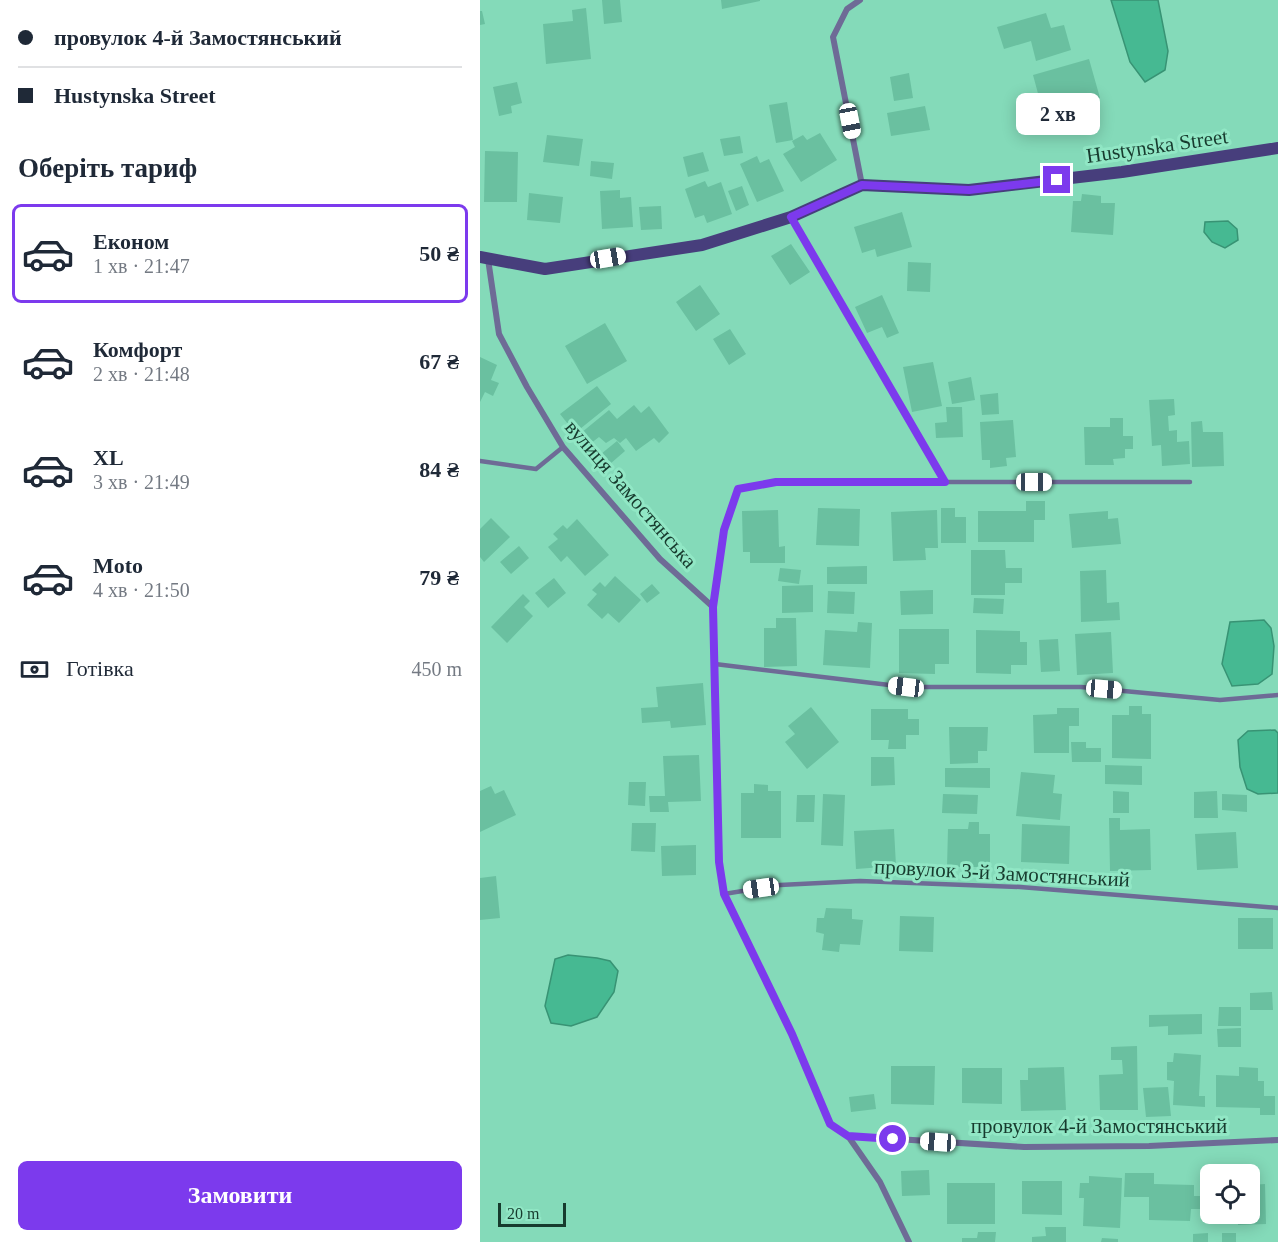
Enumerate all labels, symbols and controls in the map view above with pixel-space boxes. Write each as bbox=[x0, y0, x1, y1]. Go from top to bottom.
text: провулок 4-й Замостянський bbox=[54, 25, 342, 50]
text: Hustynska Street bbox=[54, 83, 216, 108]
callout: 2 хв bbox=[1015, 93, 1099, 135]
car bbox=[838, 102, 862, 140]
text: 2 хв bbox=[1040, 103, 1076, 125]
street label: Hustynska Street bbox=[1085, 124, 1230, 168]
text: Оберіть тариф bbox=[18, 153, 197, 183]
route end bbox=[1043, 166, 1070, 193]
icon: car bbox=[21, 227, 75, 281]
text: Економ bbox=[93, 229, 169, 254]
text: 50 ₴ bbox=[419, 241, 459, 266]
car bbox=[589, 246, 627, 270]
text: 1 хв · 21:47 bbox=[93, 255, 190, 277]
icon: car bbox=[21, 335, 75, 389]
text: Комфорт bbox=[93, 337, 182, 362]
text: 67 ₴ bbox=[419, 349, 459, 374]
text: 2 хв · 21:48 bbox=[93, 363, 190, 385]
street label: вулиця Замостянська bbox=[560, 415, 702, 573]
icon: car bbox=[21, 443, 75, 497]
text: XL bbox=[93, 445, 124, 470]
text: 84 ₴ bbox=[419, 457, 459, 482]
text: 3 хв · 21:49 bbox=[93, 471, 190, 493]
car bbox=[1016, 473, 1052, 491]
icon: car bbox=[21, 551, 75, 605]
text: Moto bbox=[93, 553, 143, 578]
text: 79 ₴ bbox=[419, 565, 459, 590]
text: 4 хв · 21:50 bbox=[93, 579, 190, 601]
icon: cash bbox=[18, 653, 51, 686]
text: Готівка bbox=[66, 656, 134, 681]
text: 450 m bbox=[411, 658, 462, 680]
car bbox=[887, 676, 925, 698]
car bbox=[1085, 678, 1123, 700]
street label: провулок 3-й Замостянський bbox=[873, 854, 1131, 892]
car bbox=[742, 877, 780, 899]
street label: провулок 4-й Замостянський bbox=[971, 1114, 1227, 1138]
route start bbox=[879, 1125, 906, 1152]
car bbox=[919, 1132, 957, 1152]
button: Замовити bbox=[18, 1161, 462, 1230]
map controls bbox=[1200, 1164, 1260, 1224]
button: locate bbox=[1200, 1164, 1260, 1224]
scale bar bbox=[498, 1200, 566, 1228]
text: 20 m bbox=[507, 1205, 539, 1222]

